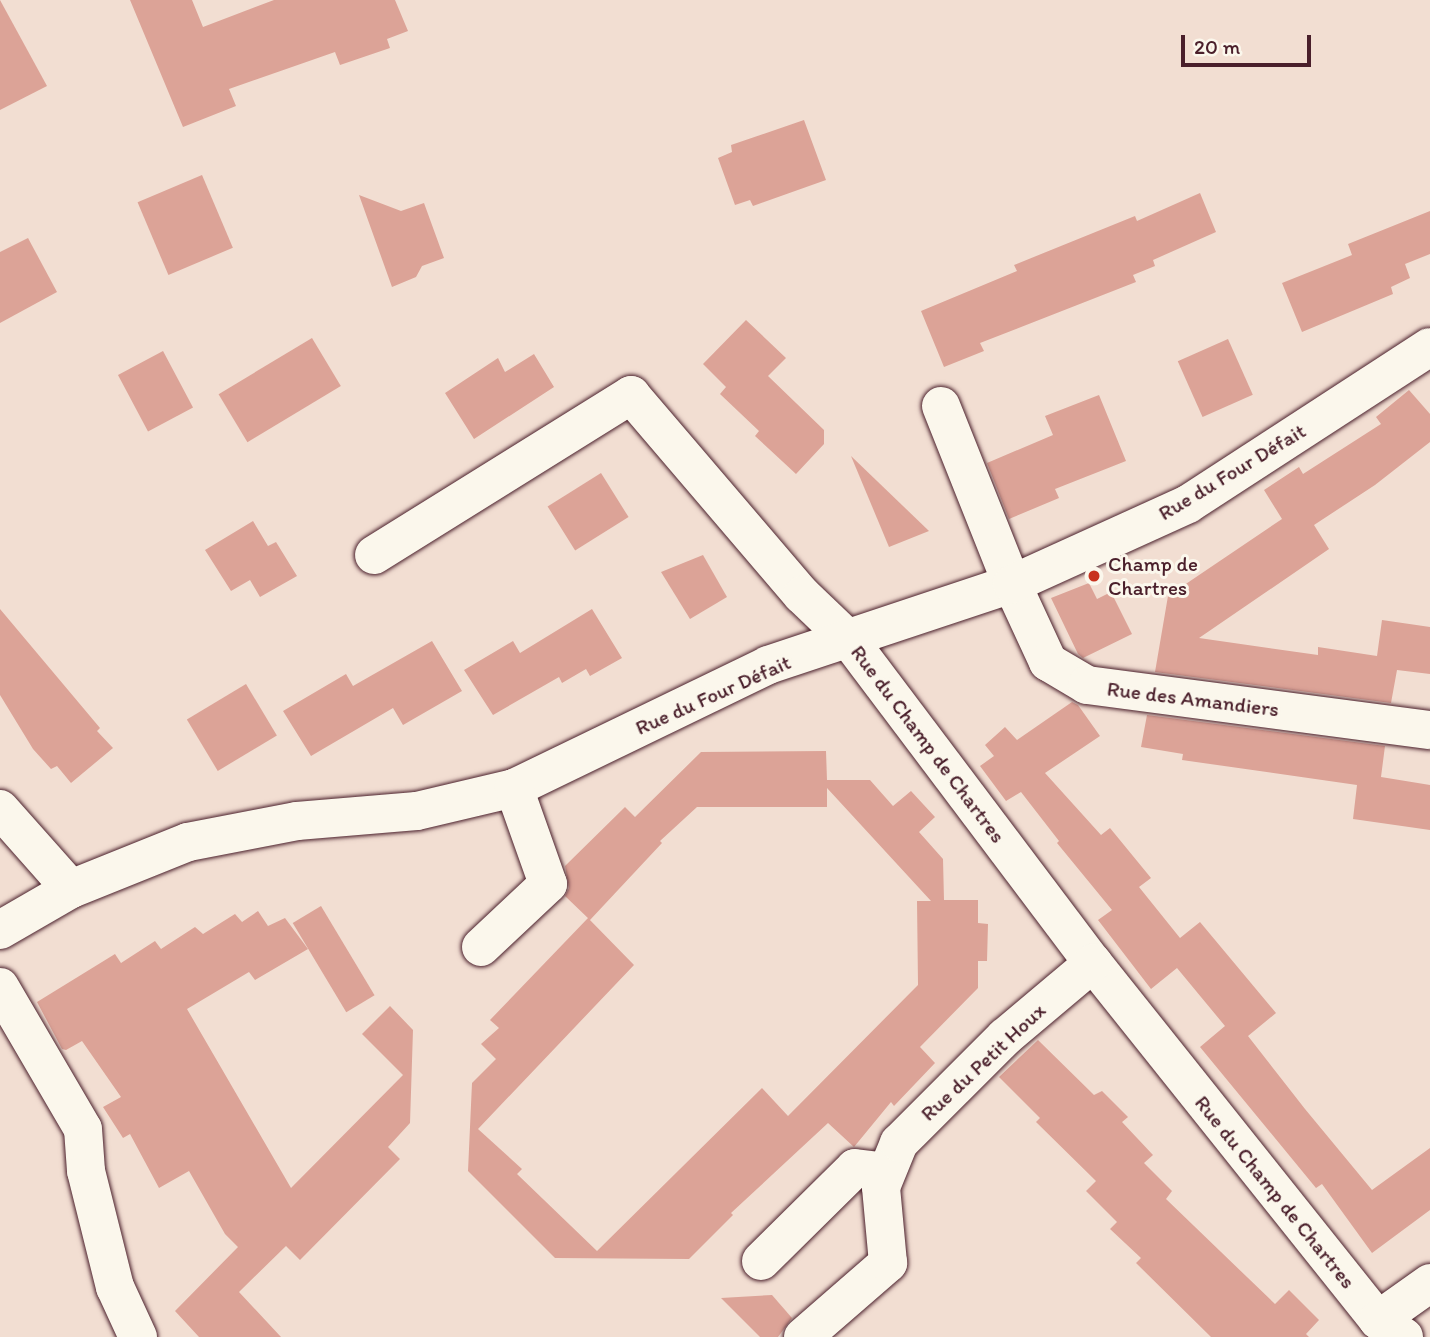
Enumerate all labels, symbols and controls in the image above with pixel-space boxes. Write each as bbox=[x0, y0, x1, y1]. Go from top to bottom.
scale bar bbox=[1185, 21, 1314, 65]
text: 20 m bbox=[1194, 34, 1240, 59]
street label: Rue du Four Défait bbox=[1154, 418, 1310, 526]
place label: Champ de Chartres bbox=[1108, 551, 1198, 601]
marker: Champ de Chartres bbox=[1086, 568, 1102, 584]
street label: Rue du Champ de Chartres bbox=[845, 640, 1011, 848]
street label: Rue du Four Défait bbox=[631, 649, 795, 741]
street label: Rue des Amandiers bbox=[1106, 676, 1280, 722]
street label: Rue du Petit Houx bbox=[915, 998, 1051, 1126]
street label: Rue du Champ de Chartres bbox=[1189, 1090, 1361, 1294]

